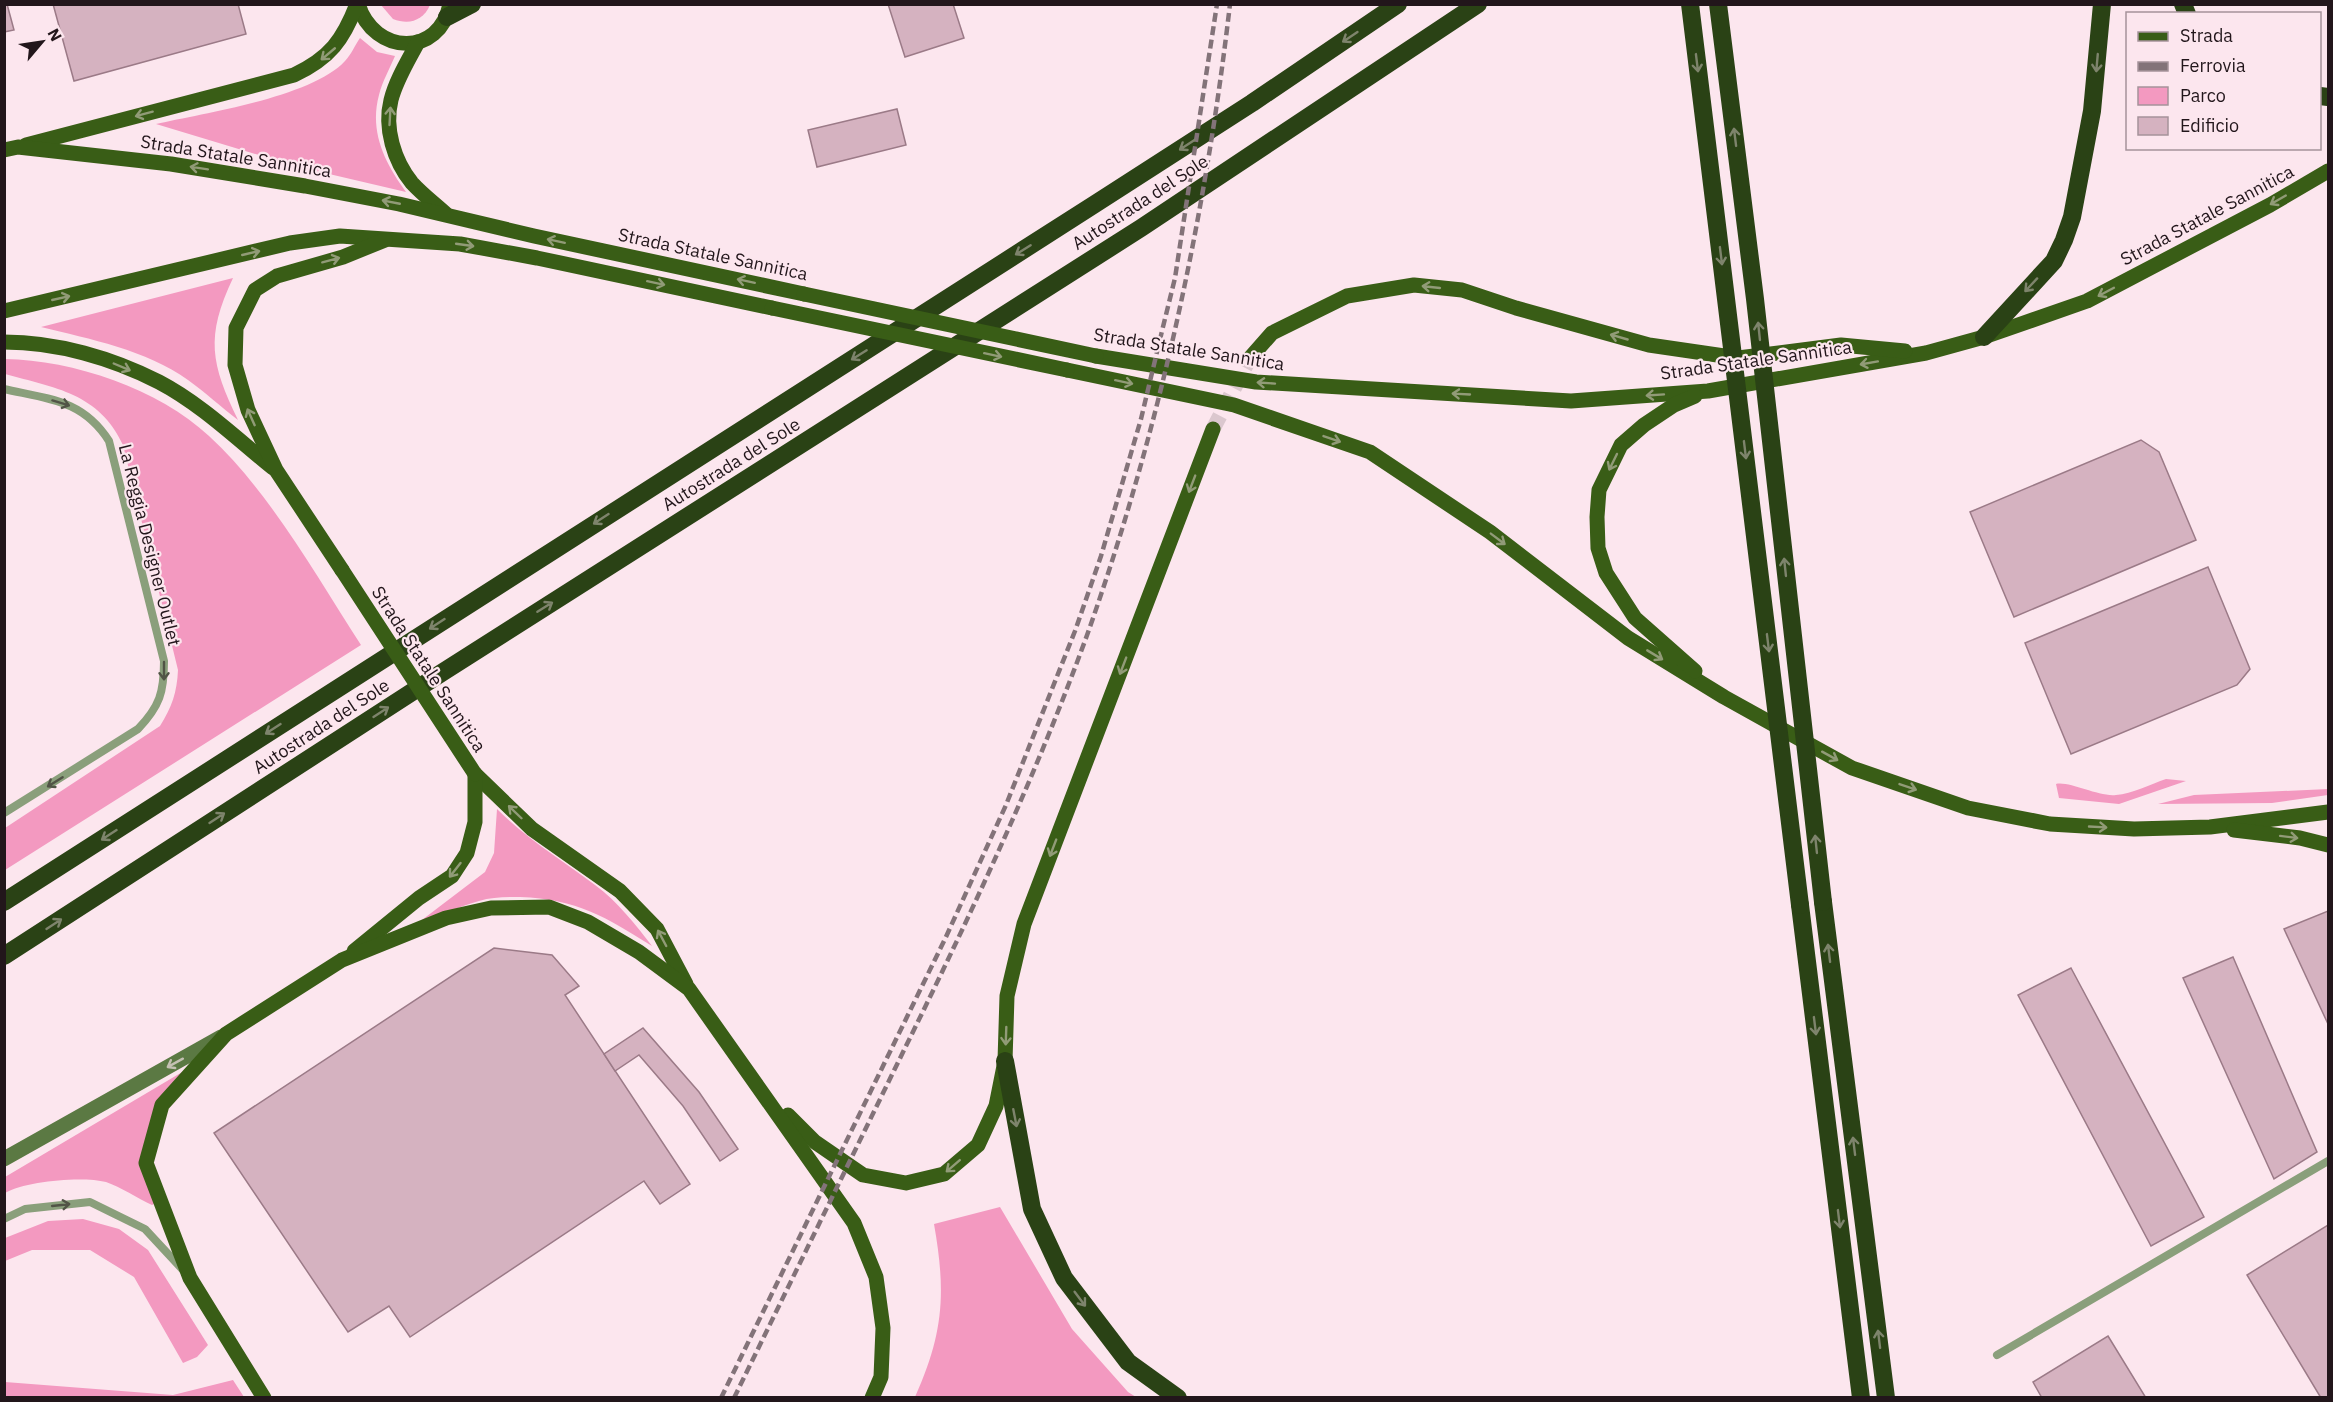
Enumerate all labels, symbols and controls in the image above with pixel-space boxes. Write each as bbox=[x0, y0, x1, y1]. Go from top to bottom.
north arrow bbox=[12, 12, 72, 72]
legend bbox=[2126, 12, 2321, 150]
text: Strada bbox=[2180, 24, 2233, 47]
text: N bbox=[44, 25, 67, 45]
one-way arrow bbox=[1342, 31, 1359, 43]
one-way arrow bbox=[320, 47, 336, 60]
one-way arrow bbox=[1692, 52, 1703, 72]
one-way arrow bbox=[2091, 52, 2102, 72]
text: Ferrovia bbox=[2180, 54, 2246, 77]
text: Parco bbox=[2180, 84, 2226, 107]
one-way arrow bbox=[384, 106, 395, 126]
one-way arrow bbox=[135, 109, 154, 120]
text: Edificio bbox=[2180, 114, 2239, 137]
one-way arrow bbox=[1729, 128, 1740, 148]
street label: Strada Statale Sannitica bbox=[139, 130, 334, 183]
one-way arrow bbox=[1180, 139, 1196, 151]
street label: Autostrada del Sole bbox=[1067, 149, 1213, 255]
street label: Strada Statale Sannitica bbox=[2116, 159, 2298, 270]
one-way arrow bbox=[190, 163, 210, 174]
one-way arrow bbox=[2270, 194, 2287, 206]
one-way arrow bbox=[382, 196, 402, 207]
street label: Strada Statale Sannitica bbox=[616, 223, 810, 285]
one-way arrow bbox=[546, 234, 565, 246]
one-way arrow bbox=[454, 240, 474, 251]
one-way arrow bbox=[1015, 245, 1032, 257]
one-way arrow bbox=[241, 246, 260, 258]
one-way arrow bbox=[1716, 246, 1727, 265]
one-way arrow bbox=[321, 254, 340, 266]
one-way arrow bbox=[737, 275, 756, 287]
one-way arrow bbox=[2024, 277, 2038, 292]
one-way arrow bbox=[646, 278, 665, 290]
one-way arrow bbox=[1421, 281, 1441, 292]
one-way arrow bbox=[2097, 286, 2115, 298]
one-way arrow bbox=[52, 291, 71, 303]
one-way arrow bbox=[1753, 322, 1764, 341]
street label: Strada Statale Sannitica bbox=[1092, 323, 1287, 376]
one-way arrow bbox=[1610, 330, 1629, 342]
street label: Strada Statale Sannitica bbox=[1659, 335, 1854, 385]
one-way arrow bbox=[851, 349, 868, 361]
one-way arrow bbox=[984, 349, 1003, 361]
one-way arrow bbox=[1859, 358, 1879, 369]
one-way arrow bbox=[113, 362, 131, 373]
one-way arrow bbox=[1115, 376, 1134, 388]
one-way arrow bbox=[1256, 377, 1276, 388]
one-way arrow bbox=[1451, 389, 1471, 400]
one-way arrow bbox=[1646, 390, 1666, 401]
one-way arrow bbox=[51, 398, 70, 409]
one-way arrow bbox=[245, 408, 256, 426]
street label: Autostrada del Sole bbox=[658, 412, 804, 516]
one-way arrow bbox=[1322, 434, 1341, 445]
one-way arrow bbox=[1740, 439, 1751, 459]
street label: La Reggia Designer Outlet bbox=[114, 442, 186, 648]
one-way arrow bbox=[1607, 452, 1618, 470]
one-way arrow bbox=[1186, 474, 1197, 493]
one-way arrow bbox=[593, 513, 610, 525]
one-way arrow bbox=[1490, 532, 1506, 545]
one-way arrow bbox=[1779, 557, 1790, 577]
street label: Strada Statale Sannitica bbox=[367, 582, 491, 757]
one-way arrow bbox=[536, 600, 553, 612]
one-way arrow bbox=[429, 618, 446, 630]
one-way arrow bbox=[1763, 633, 1774, 653]
one-way arrow bbox=[1646, 649, 1663, 661]
one-way arrow bbox=[1116, 657, 1127, 675]
one-way arrow bbox=[158, 661, 170, 681]
street label: Autostrada del Sole bbox=[248, 673, 394, 779]
one-way arrow bbox=[372, 706, 388, 718]
one-way arrow bbox=[265, 724, 282, 736]
one-way arrow bbox=[1821, 750, 1838, 762]
one-way arrow bbox=[47, 775, 64, 788]
one-way arrow bbox=[1898, 782, 1917, 793]
one-way arrow bbox=[507, 805, 522, 820]
one-way arrow bbox=[208, 812, 225, 824]
one-way arrow bbox=[2087, 821, 2107, 832]
one-way arrow bbox=[101, 829, 118, 841]
one-way arrow bbox=[2279, 832, 2298, 843]
one-way arrow bbox=[1810, 834, 1821, 854]
one-way arrow bbox=[1047, 839, 1058, 857]
one-way arrow bbox=[449, 861, 462, 877]
one-way arrow bbox=[45, 918, 62, 931]
one-way arrow bbox=[656, 929, 667, 947]
one-way arrow bbox=[1824, 943, 1835, 963]
one-way arrow bbox=[1810, 1015, 1821, 1035]
one-way arrow bbox=[1000, 1026, 1012, 1046]
one-way arrow bbox=[167, 1057, 184, 1069]
one-way arrow bbox=[1010, 1108, 1021, 1128]
one-way arrow bbox=[1848, 1137, 1859, 1156]
one-way arrow bbox=[946, 1159, 961, 1173]
one-way arrow bbox=[50, 1199, 70, 1210]
one-way arrow bbox=[1834, 1209, 1845, 1228]
one-way arrow bbox=[1074, 1291, 1087, 1307]
one-way arrow bbox=[1873, 1330, 1884, 1350]

